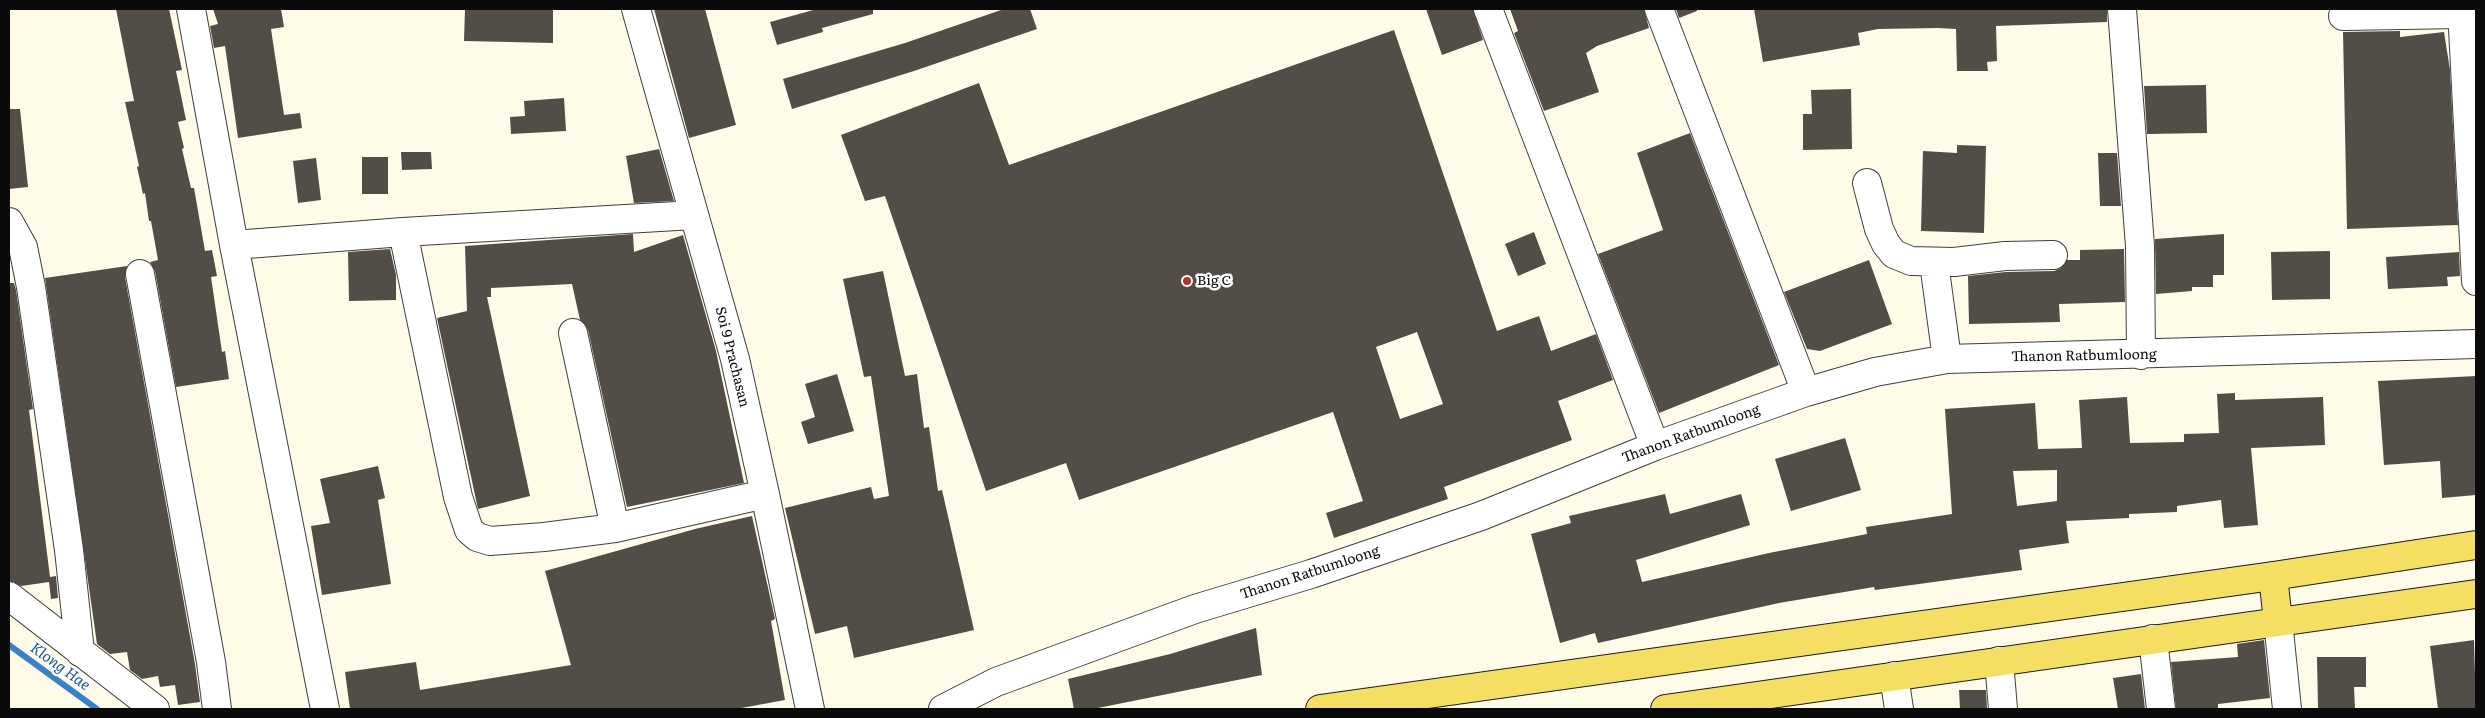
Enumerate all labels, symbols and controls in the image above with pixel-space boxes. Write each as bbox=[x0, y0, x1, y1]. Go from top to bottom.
place label: Big C bbox=[1197, 273, 1231, 289]
marker: Big C bbox=[1181, 275, 1193, 287]
street label: Soi 9 Prachasan bbox=[711, 305, 753, 409]
street label: Thanon Ratbumloong bbox=[2011, 346, 2157, 366]
street label: Thanon Ratbumloong bbox=[1620, 401, 1762, 467]
street label: Thanon Ratbumloong bbox=[1238, 543, 1382, 603]
water label: Klong Hae bbox=[27, 639, 93, 695]

